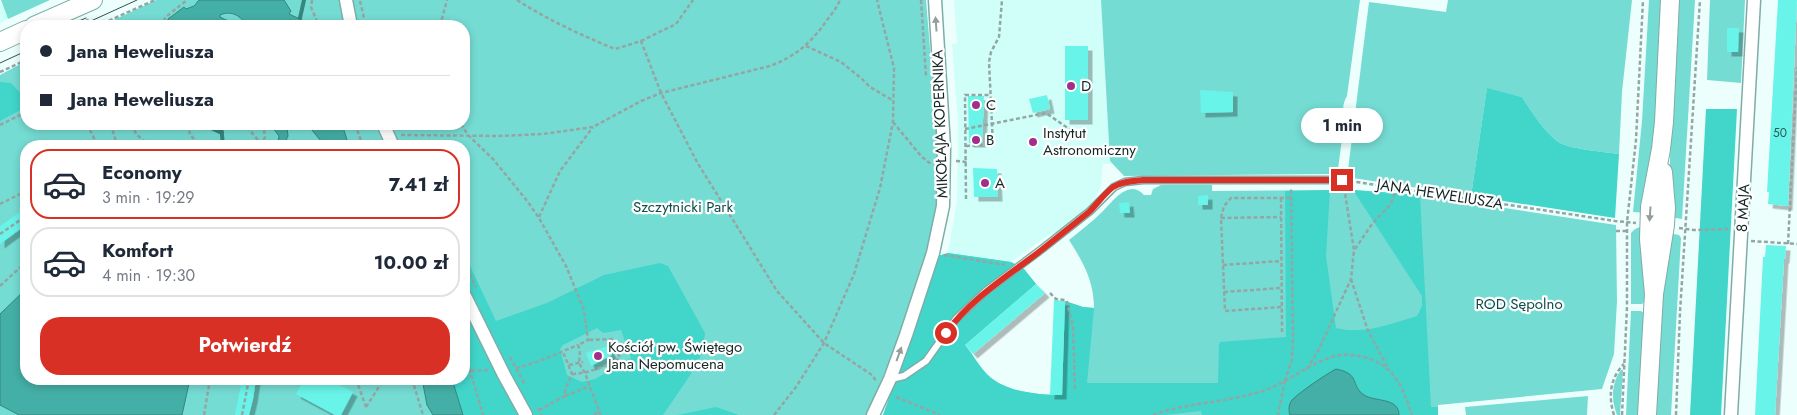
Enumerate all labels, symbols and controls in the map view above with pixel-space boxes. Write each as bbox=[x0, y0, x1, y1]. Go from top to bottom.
one-way arrow bbox=[932, 15, 940, 31]
text: Jana Heweliusza bbox=[70, 38, 214, 65]
street label: MIKOŁAJA KOPERNIKA bbox=[926, 49, 954, 199]
place label: D bbox=[1081, 75, 1091, 97]
marker: D bbox=[1065, 80, 1077, 92]
text: Jana Heweliusza bbox=[70, 86, 214, 113]
place label: C bbox=[986, 94, 996, 116]
marker: C bbox=[970, 99, 982, 111]
callout: 1 min bbox=[1301, 108, 1383, 142]
text: 1 min bbox=[1322, 114, 1362, 137]
place label: Instytut Astronomiczny bbox=[1043, 122, 1136, 161]
house number: 50 bbox=[1773, 124, 1787, 142]
place label: B bbox=[986, 129, 994, 151]
marker: B bbox=[970, 134, 982, 146]
marker: Instytut Astronomiczny bbox=[1027, 136, 1039, 148]
text: Economy bbox=[102, 159, 182, 186]
icon: car bbox=[42, 162, 87, 207]
route end bbox=[1331, 169, 1353, 191]
text: 7.41 zł bbox=[389, 171, 448, 198]
place label: A bbox=[995, 172, 1005, 194]
street label: JANA HEWELIUSZA bbox=[1373, 173, 1505, 215]
marker: A bbox=[979, 177, 991, 189]
street label: 8 MAJA bbox=[1731, 183, 1755, 233]
text: 3 min · 19:29 bbox=[102, 186, 195, 209]
park label: Szczytnicki Park bbox=[633, 196, 733, 218]
one-way arrow bbox=[1645, 206, 1653, 222]
text: Komfort bbox=[102, 237, 173, 264]
icon: car bbox=[42, 240, 87, 285]
text: 10.00 zł bbox=[374, 249, 448, 276]
text: 4 min · 19:30 bbox=[102, 264, 195, 287]
park label: ROD Sępolno bbox=[1475, 293, 1563, 315]
button: Potwierdź bbox=[40, 317, 450, 375]
route start bbox=[935, 322, 957, 344]
place label: Kościół pw. Świętego Jana Nepomucena bbox=[606, 336, 742, 375]
one-way arrow bbox=[895, 346, 903, 361]
marker: Kościół pw. Świętego Jana Nepomucena bbox=[592, 350, 604, 362]

